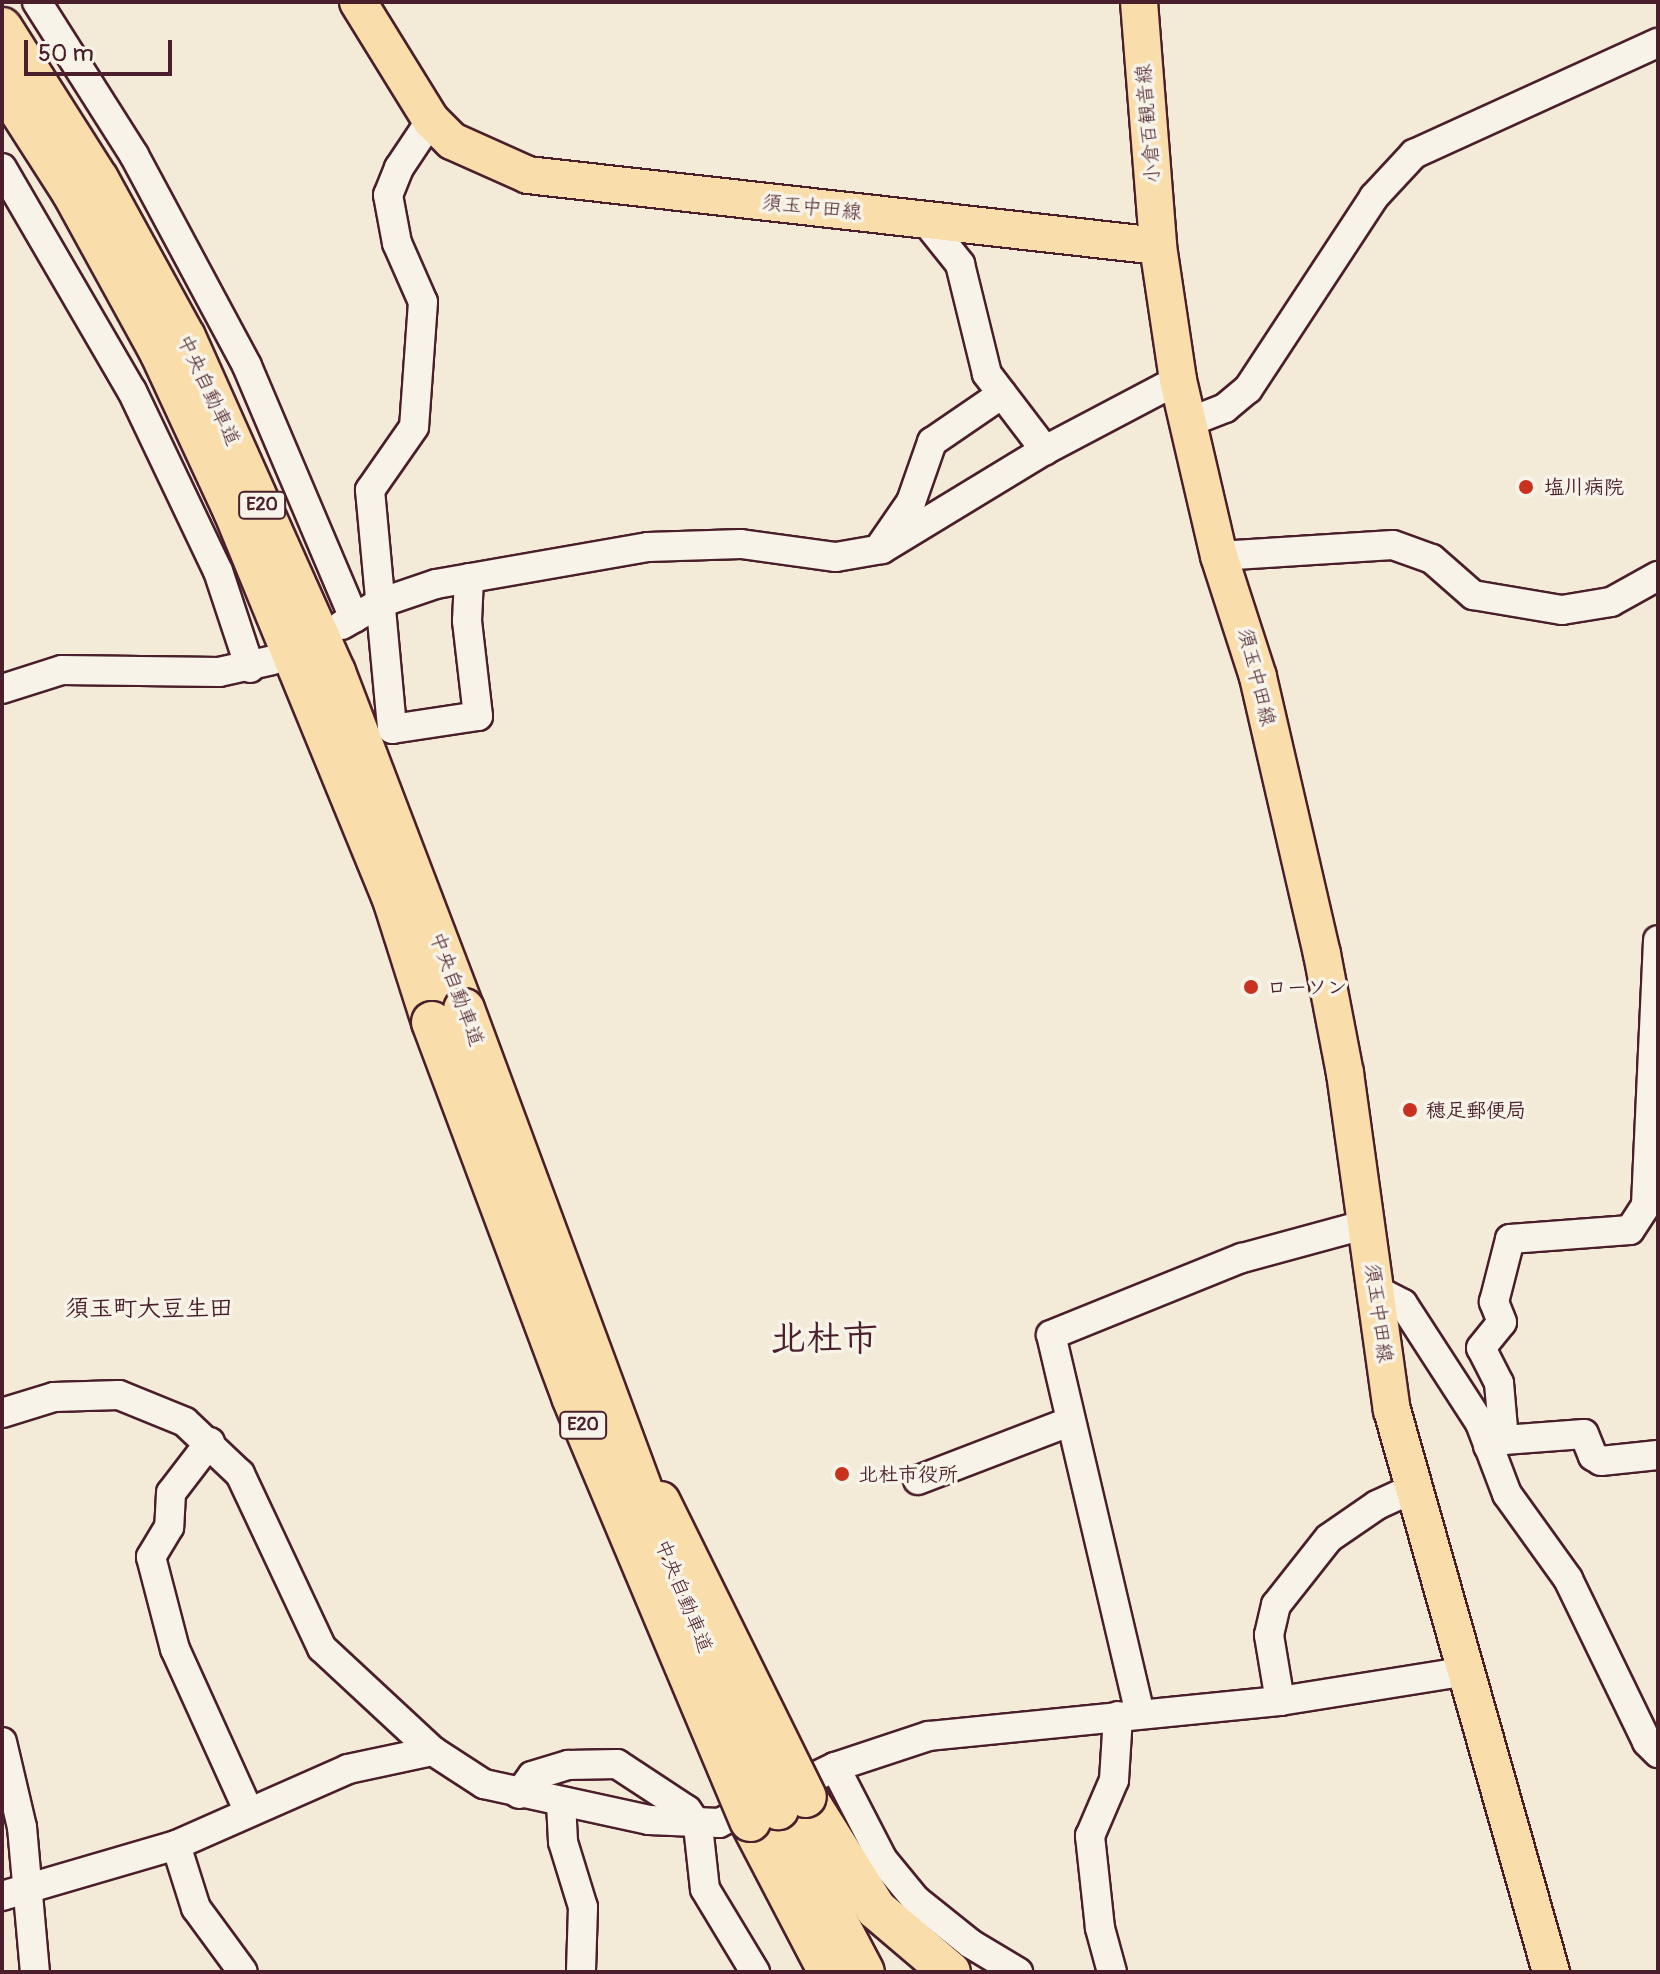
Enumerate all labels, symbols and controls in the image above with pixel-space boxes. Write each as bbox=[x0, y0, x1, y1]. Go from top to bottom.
scale bar bbox=[28, 24, 176, 74]
text: 50 m bbox=[38, 39, 94, 68]
street label: 小倉百観音線 bbox=[1131, 63, 1165, 185]
street label: 須玉中田線 bbox=[761, 190, 863, 224]
street label: 中央自動車道 bbox=[173, 331, 245, 449]
place label: 塩川病院 bbox=[1544, 475, 1624, 499]
marker: 塩川病院 bbox=[1515, 476, 1537, 498]
road number: E20 bbox=[238, 491, 286, 519]
street label: 須玉中田線 bbox=[1233, 626, 1281, 728]
street label: 中央自動車道 bbox=[425, 929, 489, 1049]
place label: ローソン bbox=[1267, 975, 1347, 999]
marker: ローソン bbox=[1242, 978, 1260, 996]
place label: 穂足郵便局 bbox=[1426, 1098, 1526, 1122]
marker: 穂足郵便局 bbox=[1401, 1101, 1419, 1119]
street label: 須玉中田線 bbox=[1360, 1262, 1398, 1364]
district label: 須玉町大豆生田 bbox=[65, 1295, 233, 1323]
district label: 北杜市 bbox=[770, 1317, 878, 1361]
road number: E20 bbox=[559, 1411, 607, 1439]
place label: 北杜市役所 bbox=[858, 1462, 958, 1486]
marker: 北杜市役所 bbox=[833, 1465, 851, 1483]
street label: 中央自動車道 bbox=[650, 1536, 718, 1656]

